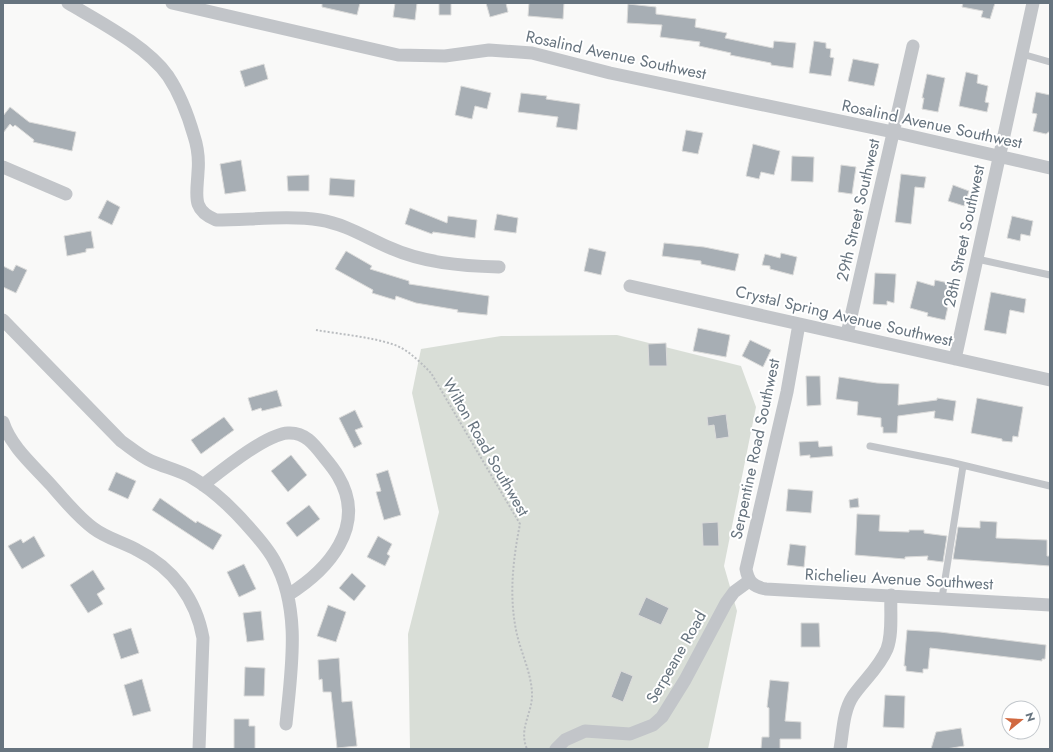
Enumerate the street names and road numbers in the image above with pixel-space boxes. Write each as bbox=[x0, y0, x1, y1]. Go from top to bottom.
street label: Rosalind Avenue Southwest bbox=[524, 25, 708, 85]
street label: Rosalind Avenue Southwest bbox=[840, 94, 1024, 154]
street label: 29th Street Southwest bbox=[830, 136, 886, 284]
street label: 28th Street Southwest bbox=[938, 162, 990, 309]
street label: Crystal Spring Avenue Southwest bbox=[733, 280, 955, 352]
street label: Serpentine Road Southwest bbox=[725, 356, 785, 542]
street label: Wilton Road Southwest bbox=[437, 374, 535, 520]
street label: Richelieu Avenue Southwest bbox=[804, 563, 994, 595]
street label: Serpeane Road bbox=[640, 606, 712, 708]

